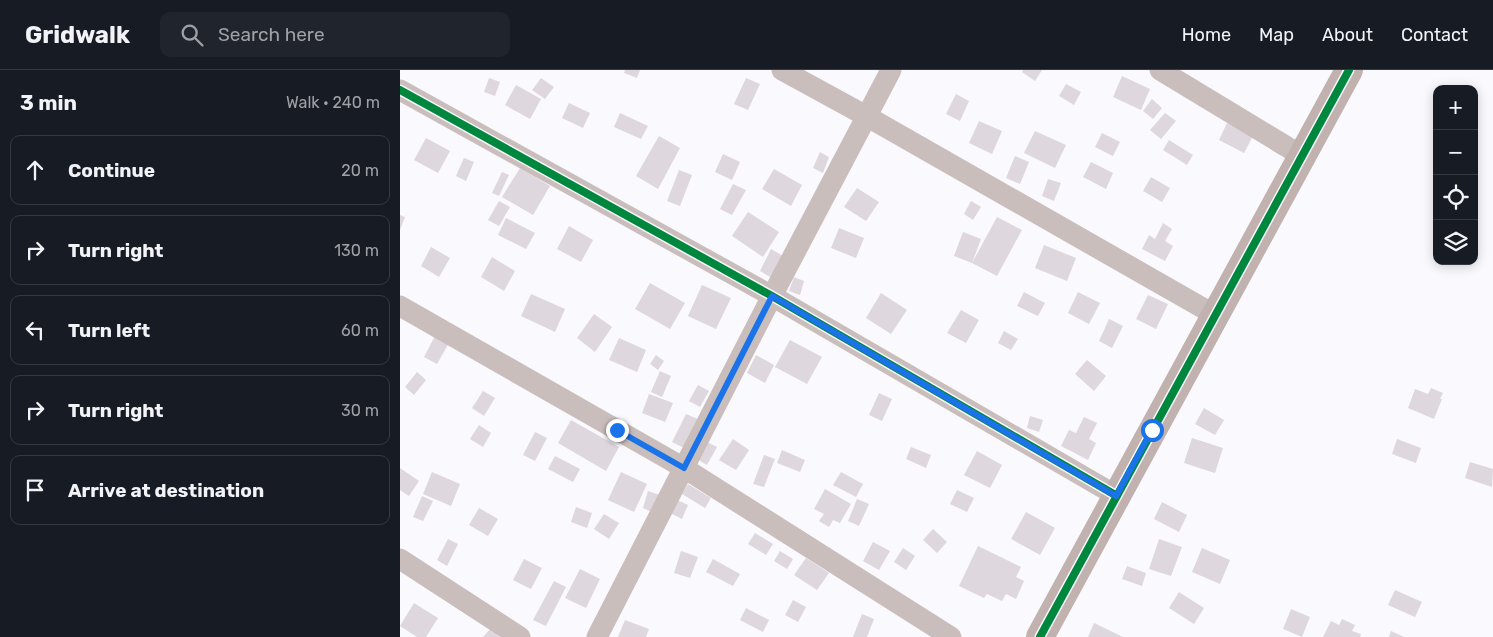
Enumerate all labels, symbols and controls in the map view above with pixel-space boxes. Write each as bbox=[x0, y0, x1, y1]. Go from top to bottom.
search box bbox=[160, 12, 510, 57]
text: Gridwalk bbox=[25, 21, 130, 49]
icon: search bbox=[178, 21, 206, 49]
text: Search here bbox=[218, 23, 325, 46]
text: Home bbox=[1182, 24, 1231, 46]
text: Map bbox=[1259, 24, 1294, 46]
text: About bbox=[1322, 24, 1373, 46]
text: Contact bbox=[1401, 24, 1468, 46]
map controls bbox=[1433, 85, 1478, 265]
button: + bbox=[1433, 85, 1478, 130]
text: 3 min bbox=[20, 90, 77, 115]
text: Walk · 240 m bbox=[286, 93, 380, 112]
button: − bbox=[1433, 130, 1478, 175]
icon: ahead bbox=[21, 156, 49, 184]
text: Continue bbox=[68, 159, 155, 182]
text: 20 m bbox=[341, 161, 379, 180]
button: locate bbox=[1433, 175, 1478, 220]
button: layers bbox=[1433, 220, 1478, 265]
icon: right bbox=[21, 236, 49, 264]
text: Turn right bbox=[68, 239, 163, 262]
text: 130 m bbox=[334, 241, 379, 260]
icon: left bbox=[21, 316, 49, 344]
text: Turn left bbox=[68, 319, 150, 342]
text: 60 m bbox=[341, 321, 379, 340]
icon: right bbox=[21, 396, 49, 424]
text: Turn right bbox=[68, 399, 163, 422]
text: 30 m bbox=[341, 401, 379, 420]
route end bbox=[606, 419, 629, 442]
route start bbox=[1141, 419, 1164, 442]
icon: arrive bbox=[21, 476, 49, 504]
text: Arrive at destination bbox=[68, 479, 264, 502]

